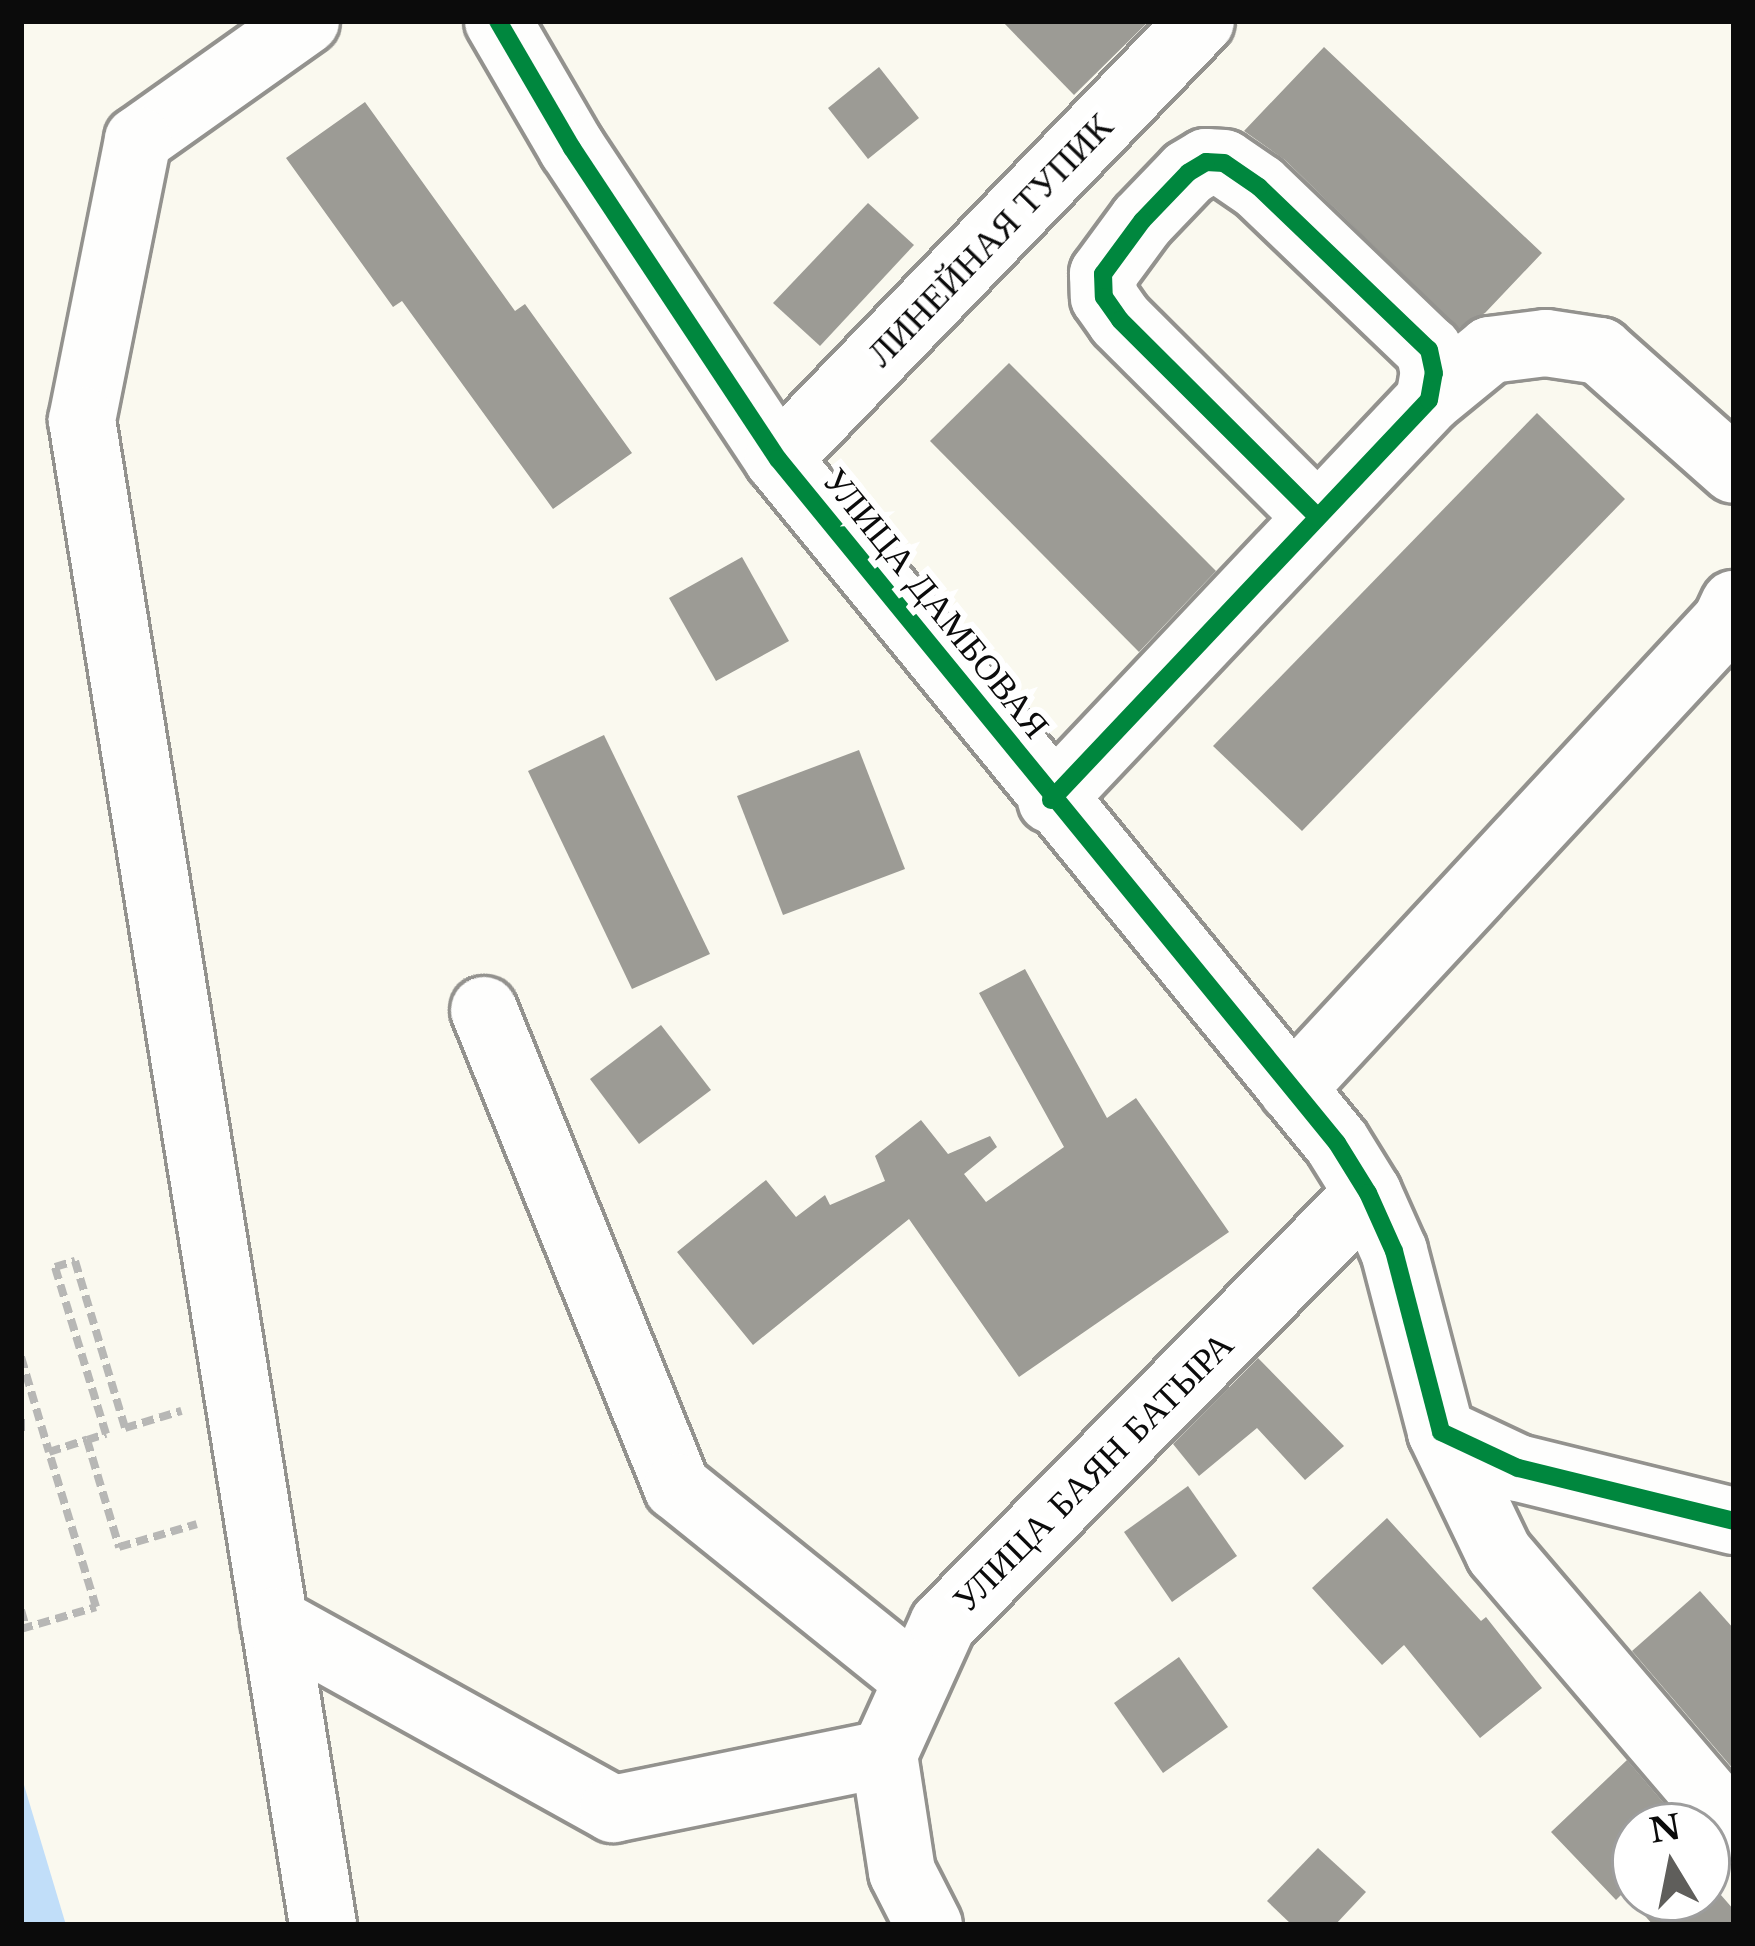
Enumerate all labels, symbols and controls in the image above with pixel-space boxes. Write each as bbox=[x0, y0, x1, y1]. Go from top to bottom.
street label: ЛИНЕЙНАЯ ТУПИК bbox=[858, 105, 1122, 375]
street label: УЛИЦА ДАМБОВАЯ bbox=[814, 459, 1058, 747]
street label: УЛИЦА БАЯН БАТЫРА bbox=[944, 1323, 1242, 1621]
north arrow bbox=[1611, 1802, 1731, 1922]
text: N bbox=[1646, 1806, 1684, 1852]

